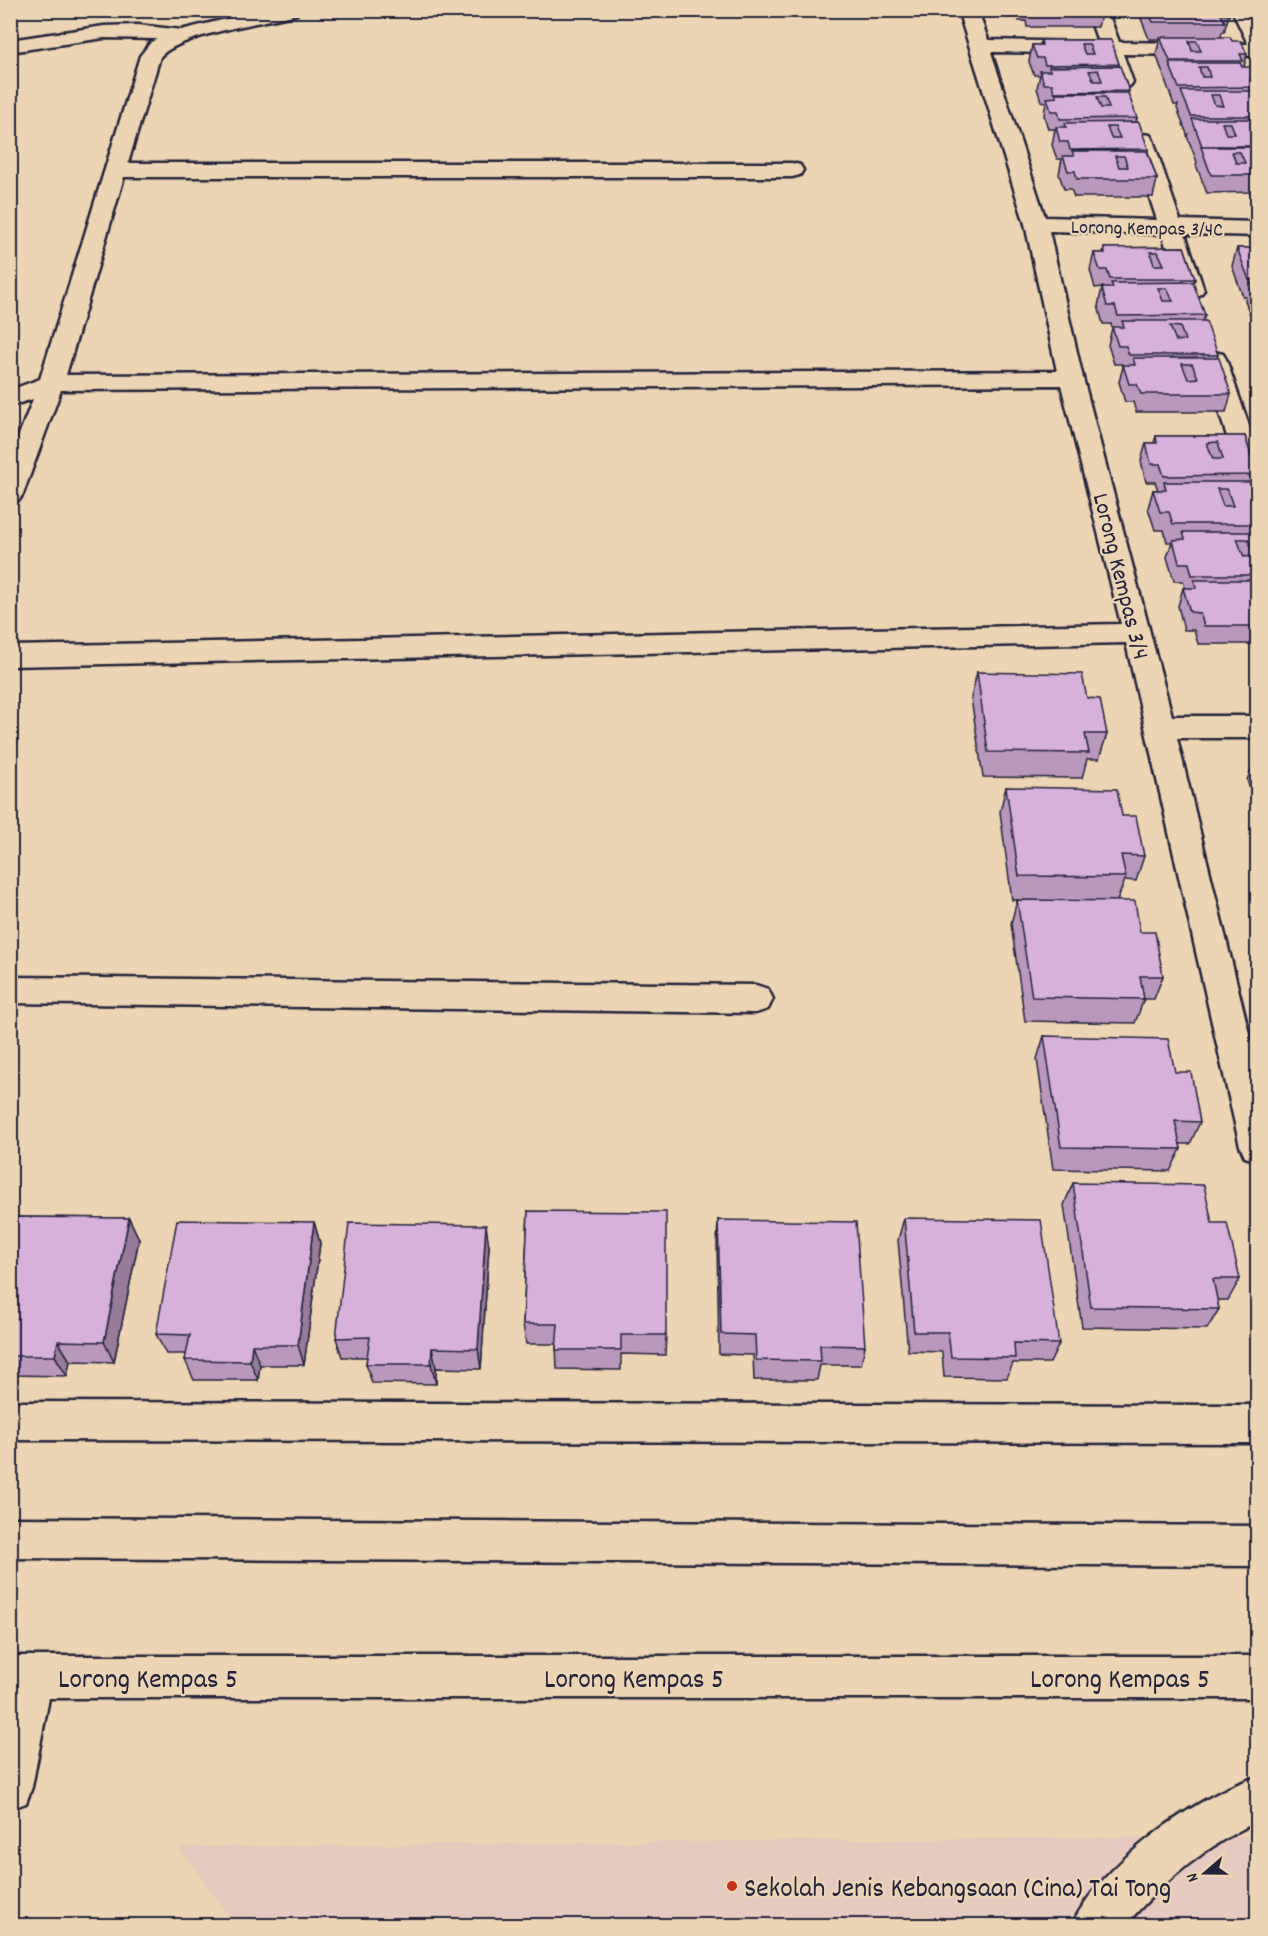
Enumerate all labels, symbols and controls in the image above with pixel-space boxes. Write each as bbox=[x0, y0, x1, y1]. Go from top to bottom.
street label: Lorong Kempas 3/4C bbox=[1071, 215, 1223, 245]
street label: Lorong Kempas 3/4 bbox=[1082, 490, 1156, 664]
street label: Lorong Kempas 5 bbox=[58, 1662, 238, 1702]
street label: Lorong Kempas 5 bbox=[544, 1662, 724, 1702]
street label: Lorong Kempas 5 bbox=[1030, 1662, 1210, 1702]
north arrow bbox=[1175, 1843, 1235, 1903]
text: N bbox=[1181, 1870, 1205, 1885]
place label: Sekolah Jenis Kebangsaan (Cina) Tai Tong bbox=[744, 1871, 1171, 1911]
marker: Sekolah Jenis Kebangsaan (Cina) Tai Tong bbox=[725, 1879, 739, 1893]

